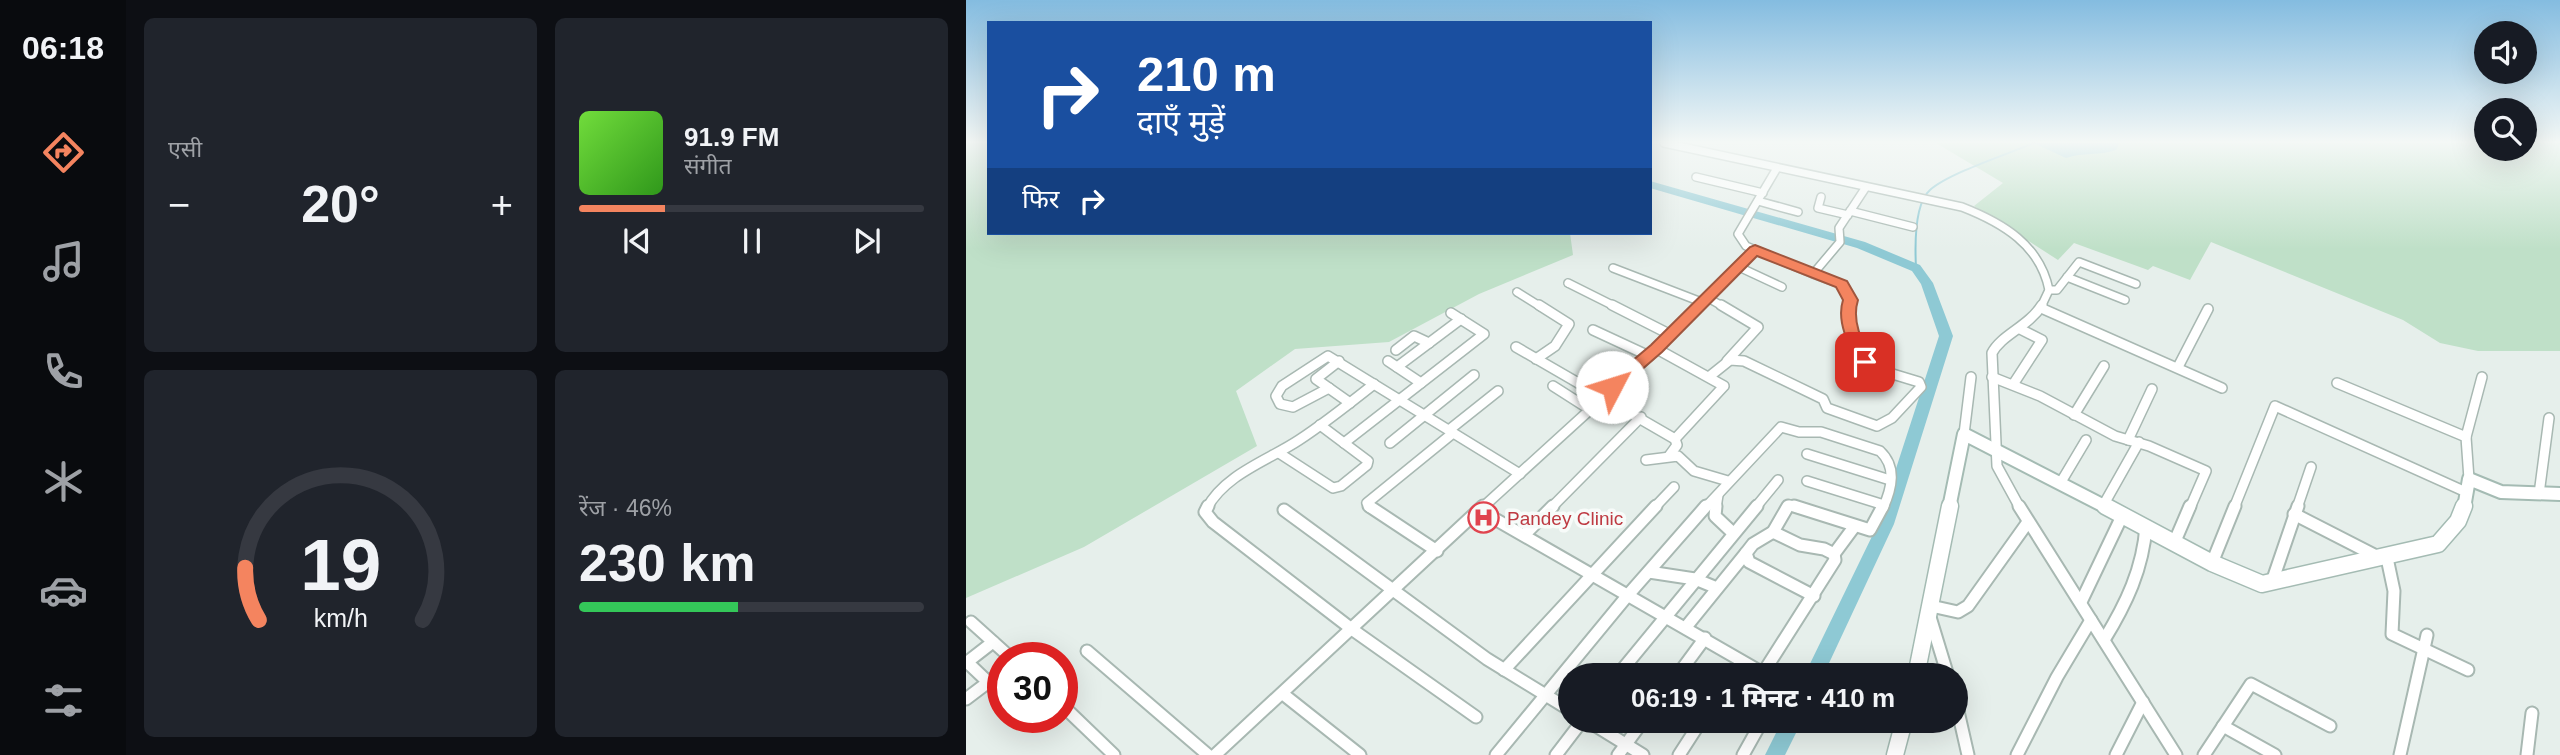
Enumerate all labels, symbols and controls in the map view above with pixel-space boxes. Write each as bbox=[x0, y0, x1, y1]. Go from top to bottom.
map controls bbox=[2474, 21, 2537, 161]
button: sound bbox=[2474, 21, 2537, 84]
text: 06:18 bbox=[22, 30, 104, 66]
text: 210 m bbox=[1137, 47, 1276, 101]
icon: right bbox=[1022, 49, 1113, 140]
button: search bbox=[2474, 98, 2537, 161]
text: दाएँ मुड़ें bbox=[1137, 104, 1225, 140]
text: 91.9 FM bbox=[684, 122, 779, 152]
icon: directions bbox=[39, 128, 88, 177]
text: एसी bbox=[168, 136, 202, 162]
text: संगीत bbox=[684, 153, 732, 179]
text: 20° bbox=[301, 175, 380, 233]
icon: right bbox=[1073, 182, 1111, 220]
text: − bbox=[168, 184, 190, 226]
text: + bbox=[491, 184, 513, 226]
text: फिर bbox=[1022, 184, 1059, 214]
icon: previous bbox=[618, 222, 656, 260]
icon: pause bbox=[733, 222, 771, 260]
icon: next bbox=[848, 222, 886, 260]
icon: music bbox=[39, 237, 88, 286]
pin bbox=[1835, 332, 1895, 392]
icon: arrive bbox=[1846, 343, 1884, 381]
icon: phone bbox=[39, 347, 88, 396]
position arrow bbox=[1575, 350, 1649, 424]
icon: climate bbox=[39, 457, 88, 506]
text: रेंज · 46% bbox=[579, 495, 672, 521]
hospital icon: Pandey Clinic bbox=[1467, 501, 1501, 535]
place label: Pandey Clinic bbox=[1507, 508, 1623, 529]
text: 19 bbox=[300, 524, 381, 605]
text: 230 km bbox=[579, 534, 755, 592]
icon: car bbox=[39, 566, 88, 615]
text: km/h bbox=[313, 603, 368, 631]
speed limit sign: 30 bbox=[987, 642, 1078, 733]
icon: filters bbox=[39, 676, 88, 725]
text: 06:19 · 1 मिनट · 410 m bbox=[1631, 683, 1895, 713]

